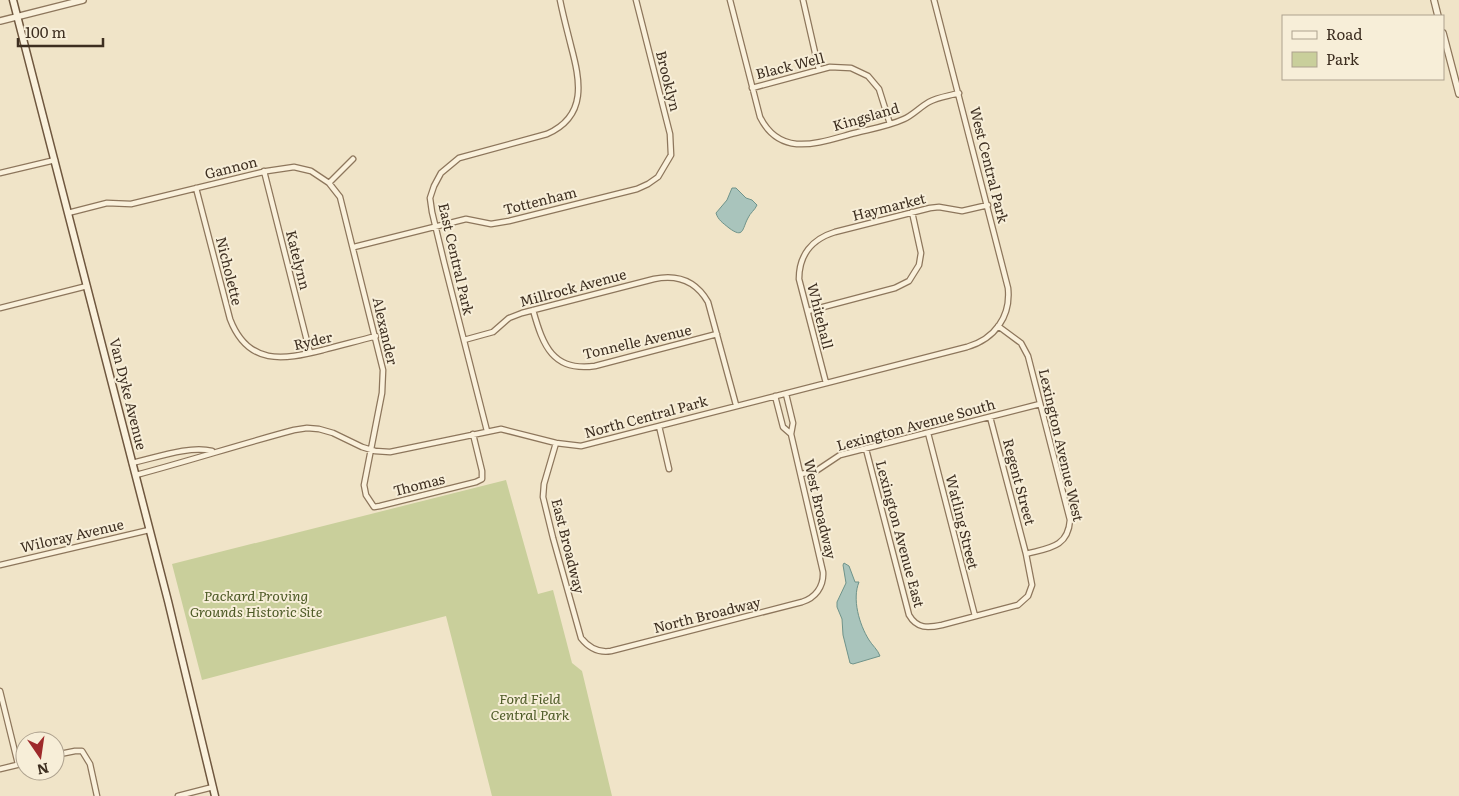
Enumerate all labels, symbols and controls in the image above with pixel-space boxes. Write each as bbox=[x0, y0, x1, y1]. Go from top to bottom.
scale bar bbox=[18, 15, 102, 47]
legend bbox=[1282, 15, 1444, 80]
text: 100 m bbox=[25, 20, 66, 43]
text: Road bbox=[1326, 22, 1362, 45]
street label: Black Well bbox=[753, 47, 826, 83]
text: Park bbox=[1326, 47, 1360, 70]
street label: Brooklyn bbox=[652, 48, 686, 113]
street label: Kingsland bbox=[830, 97, 902, 135]
street label: West Central Park bbox=[966, 105, 1014, 225]
street label: Gannon bbox=[202, 151, 259, 183]
street label: Tottenham bbox=[501, 181, 579, 219]
street label: Haymarket bbox=[850, 187, 928, 225]
street label: East Central Park bbox=[434, 201, 480, 317]
street label: Katelynn bbox=[282, 228, 316, 292]
street label: Nicholette bbox=[212, 234, 248, 307]
street label: Millrock Avenue bbox=[517, 263, 628, 311]
street label: Whitehall bbox=[803, 281, 839, 351]
street label: Alexander bbox=[368, 295, 404, 367]
street label: Tonnelle Avenue bbox=[580, 319, 693, 363]
street label: Ryder bbox=[291, 326, 334, 354]
street label: Van Dyke Avenue bbox=[105, 336, 153, 452]
street label: Lexington Avenue West bbox=[1035, 366, 1089, 524]
street label: North Central Park bbox=[582, 390, 710, 442]
street label: Lexington Avenue South bbox=[834, 393, 997, 455]
street label: Regent Street bbox=[999, 436, 1041, 528]
street label: West Broadway bbox=[800, 457, 842, 562]
street label: Lexington Avenue East bbox=[872, 458, 930, 610]
street label: Thomas bbox=[391, 468, 447, 500]
street label: Watling Street bbox=[942, 472, 985, 572]
street label: East Broadway bbox=[547, 496, 591, 596]
street label: Wiloray Avenue bbox=[18, 513, 126, 557]
park label: Packard Proving Grounds Historic Site bbox=[190, 585, 323, 621]
street label: North Broadway bbox=[651, 591, 763, 637]
park label: Ford Field Central Park bbox=[491, 688, 570, 724]
north arrow bbox=[15, 731, 65, 781]
text: N bbox=[35, 759, 51, 781]

